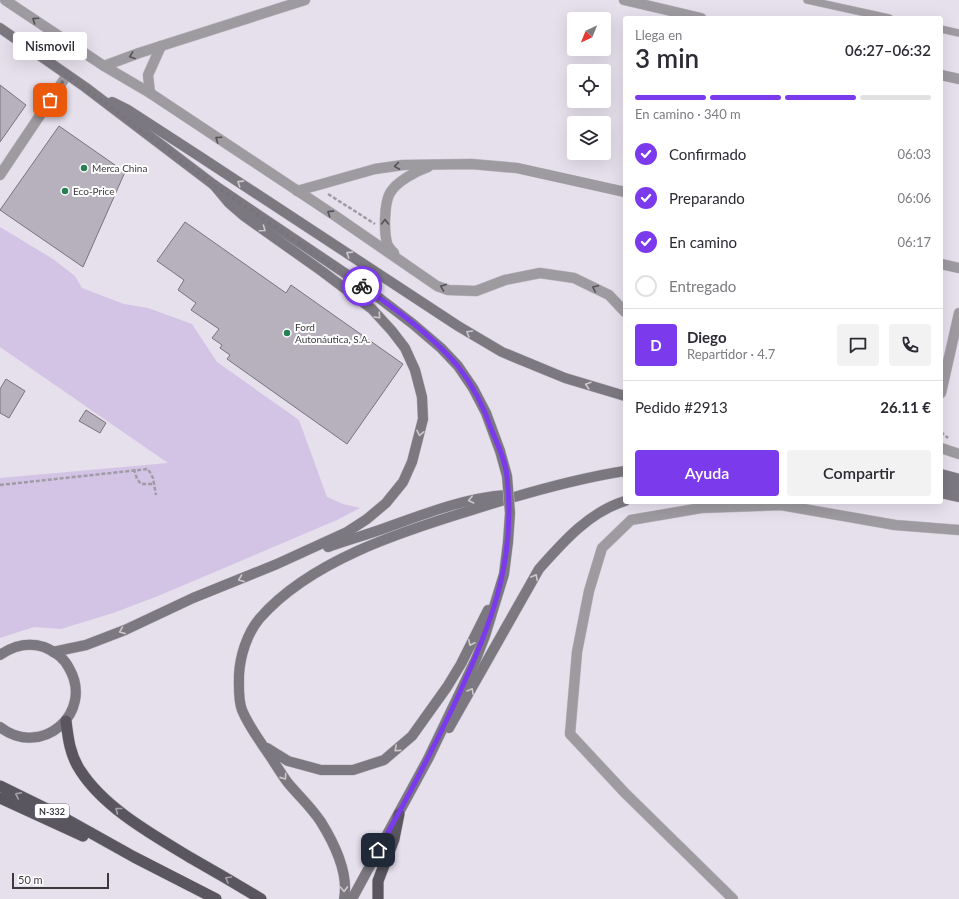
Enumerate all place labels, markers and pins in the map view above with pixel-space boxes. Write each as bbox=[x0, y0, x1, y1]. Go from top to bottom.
callout: Nismovil bbox=[13, 32, 87, 60]
pin bbox=[33, 83, 67, 117]
place label: Merca China bbox=[92, 162, 147, 174]
marker: Merca China bbox=[79, 163, 89, 173]
place label: Eco-Price bbox=[73, 185, 115, 197]
marker: Eco-Price bbox=[60, 186, 70, 196]
place label: Ford Autonáutica, S.A. bbox=[295, 321, 370, 345]
marker: Ford Autonáutica, S.A. bbox=[282, 328, 292, 338]
pin bbox=[361, 833, 395, 867]

